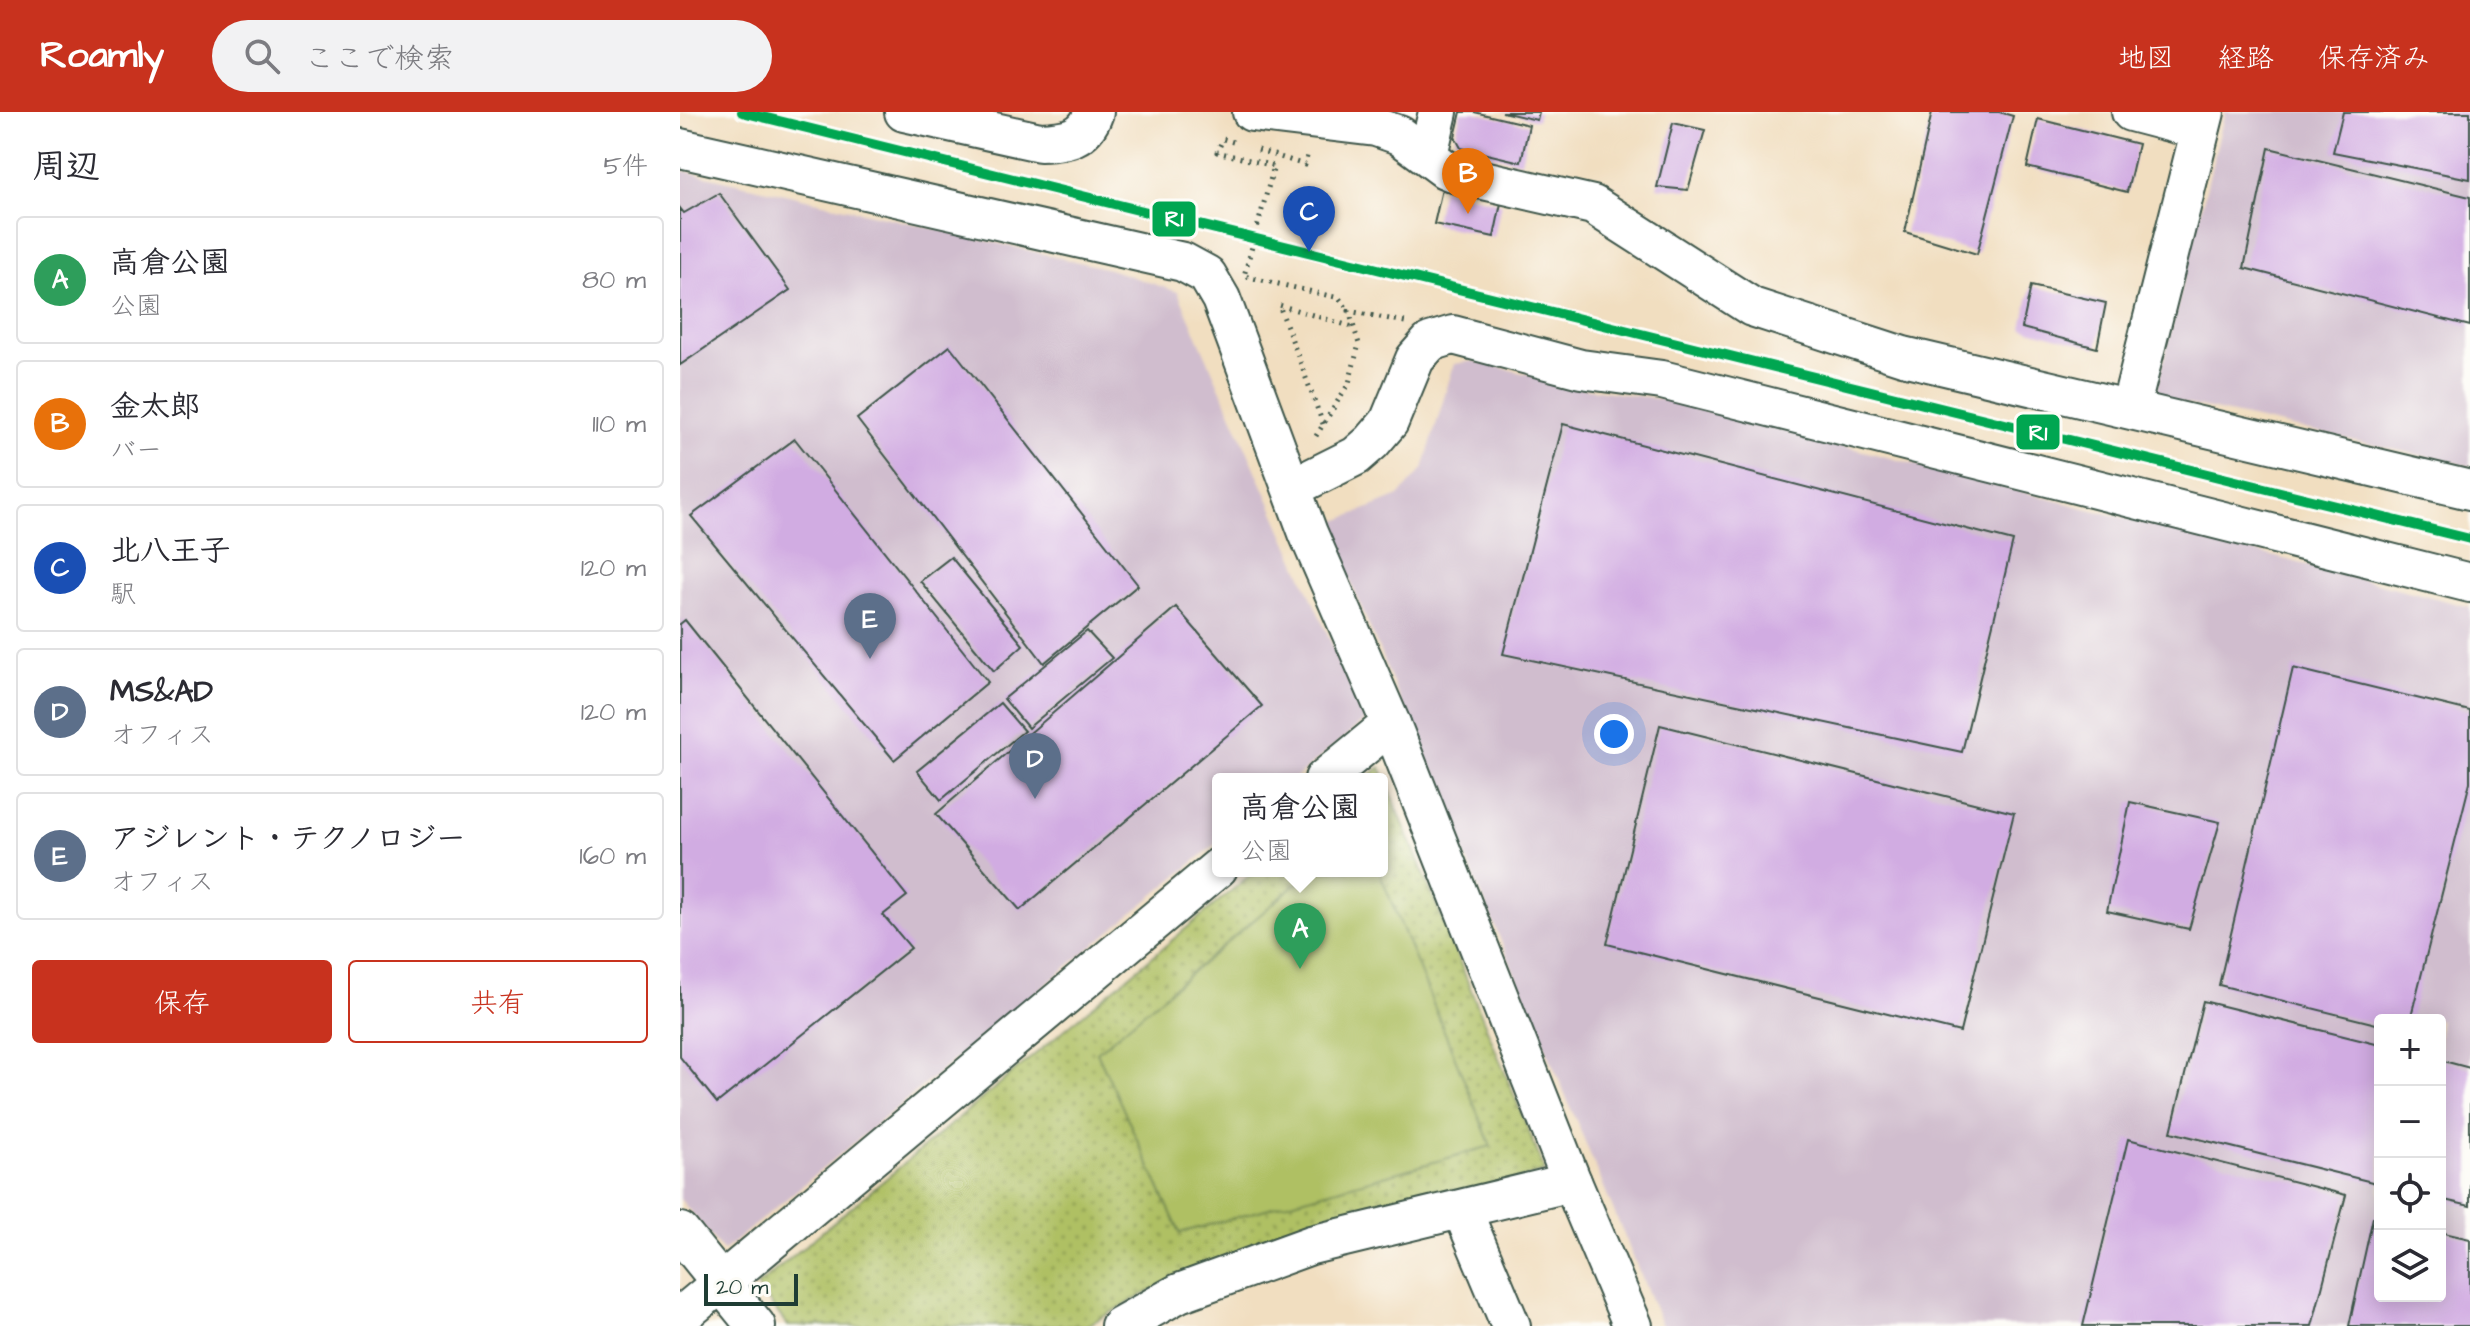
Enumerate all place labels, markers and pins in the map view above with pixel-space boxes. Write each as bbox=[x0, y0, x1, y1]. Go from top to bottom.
pin: B bbox=[1442, 148, 1494, 214]
pin: C bbox=[1283, 186, 1335, 252]
pin: E bbox=[844, 593, 896, 659]
pin: D bbox=[1009, 733, 1061, 799]
pin: A bbox=[1274, 903, 1326, 969]

